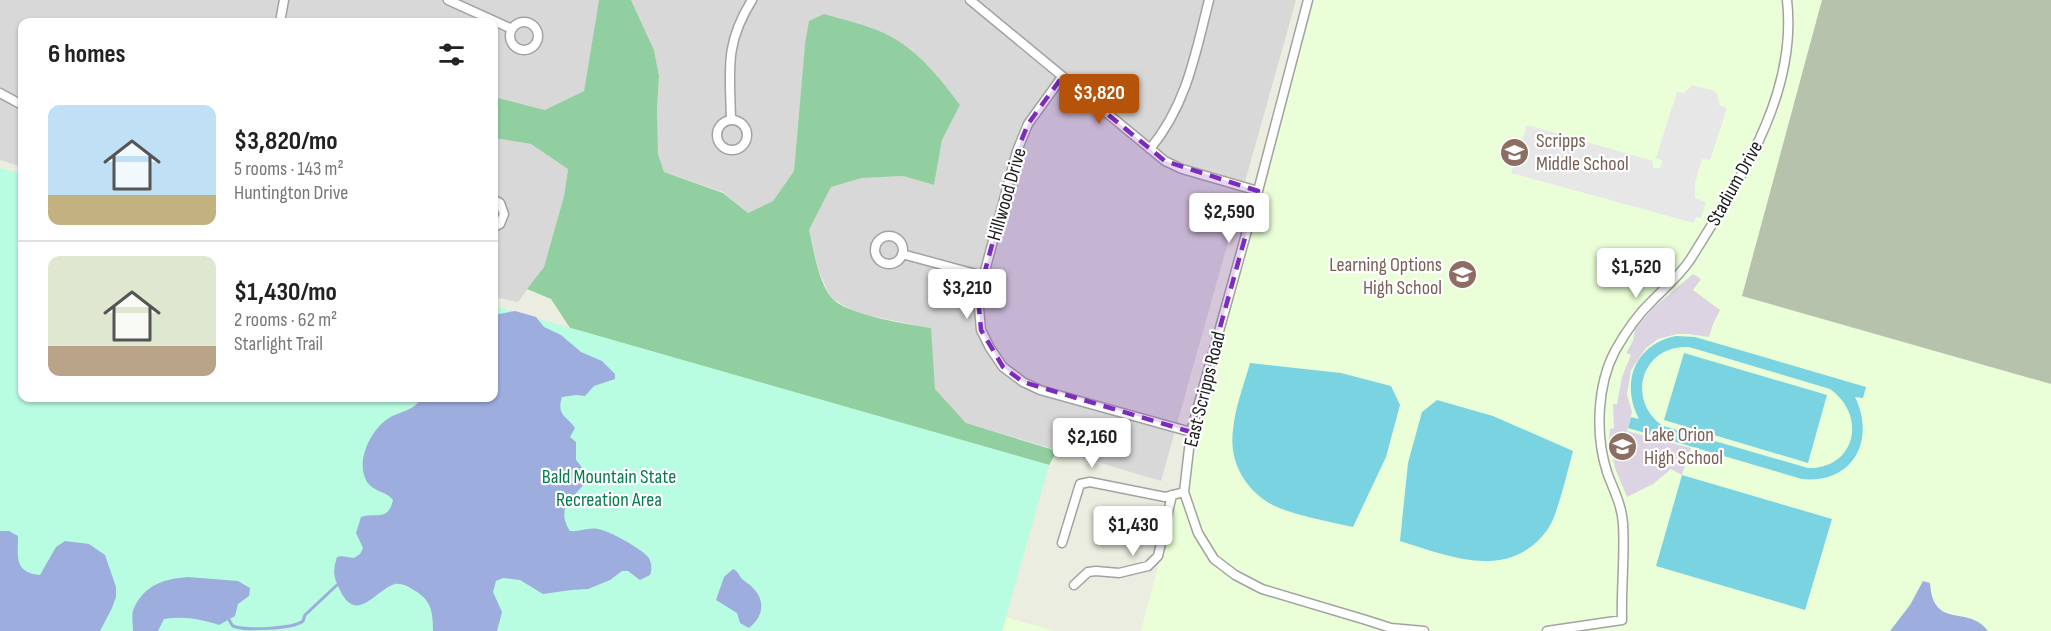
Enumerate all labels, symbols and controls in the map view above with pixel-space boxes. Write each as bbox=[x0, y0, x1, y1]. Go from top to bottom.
icon: filters bbox=[435, 38, 468, 71]
text: 6 homes bbox=[48, 39, 126, 70]
pin: $3,820 bbox=[1050, 74, 1148, 125]
text: $3,820 bbox=[1073, 81, 1125, 105]
text: $3,820/mo bbox=[234, 126, 338, 157]
icon: home bbox=[96, 129, 168, 201]
place label: Scripps Middle School bbox=[1536, 129, 1629, 176]
school or university icon: Scripps Middle School bbox=[1499, 136, 1531, 168]
street label: Stadium Drive bbox=[1702, 137, 1768, 230]
street label: Hillwood Drive bbox=[982, 145, 1032, 243]
text: 5 rooms · 143 m² bbox=[234, 157, 344, 181]
text: Huntington Drive bbox=[234, 181, 348, 205]
pin: $2,590 bbox=[1180, 193, 1278, 244]
text: $2,590 bbox=[1203, 200, 1255, 224]
pin: $1,520 bbox=[1587, 248, 1685, 299]
place label: Learning Options High School bbox=[1329, 253, 1442, 300]
text: $1,520 bbox=[1611, 255, 1661, 279]
school or university icon: Learning Options High School bbox=[1447, 259, 1479, 291]
pin: $3,210 bbox=[918, 269, 1016, 320]
text: $3,210 bbox=[942, 276, 992, 300]
text: $1,430/mo bbox=[234, 277, 337, 308]
icon: home bbox=[96, 280, 168, 352]
text: 2 rooms · 62 m² bbox=[234, 308, 337, 332]
street label: East Scripps Road bbox=[1179, 329, 1231, 450]
text: Starlight Trail bbox=[234, 332, 323, 356]
pin: $2,160 bbox=[1043, 418, 1141, 469]
place label: Lake Orion High School bbox=[1644, 423, 1723, 470]
text: $2,160 bbox=[1067, 425, 1117, 449]
school or university icon: Lake Orion High School bbox=[1607, 430, 1639, 462]
park label: Bald Mountain State Recreation Area bbox=[542, 465, 676, 512]
pin: $1,430 bbox=[1084, 506, 1182, 557]
text: $1,430 bbox=[1107, 513, 1159, 537]

